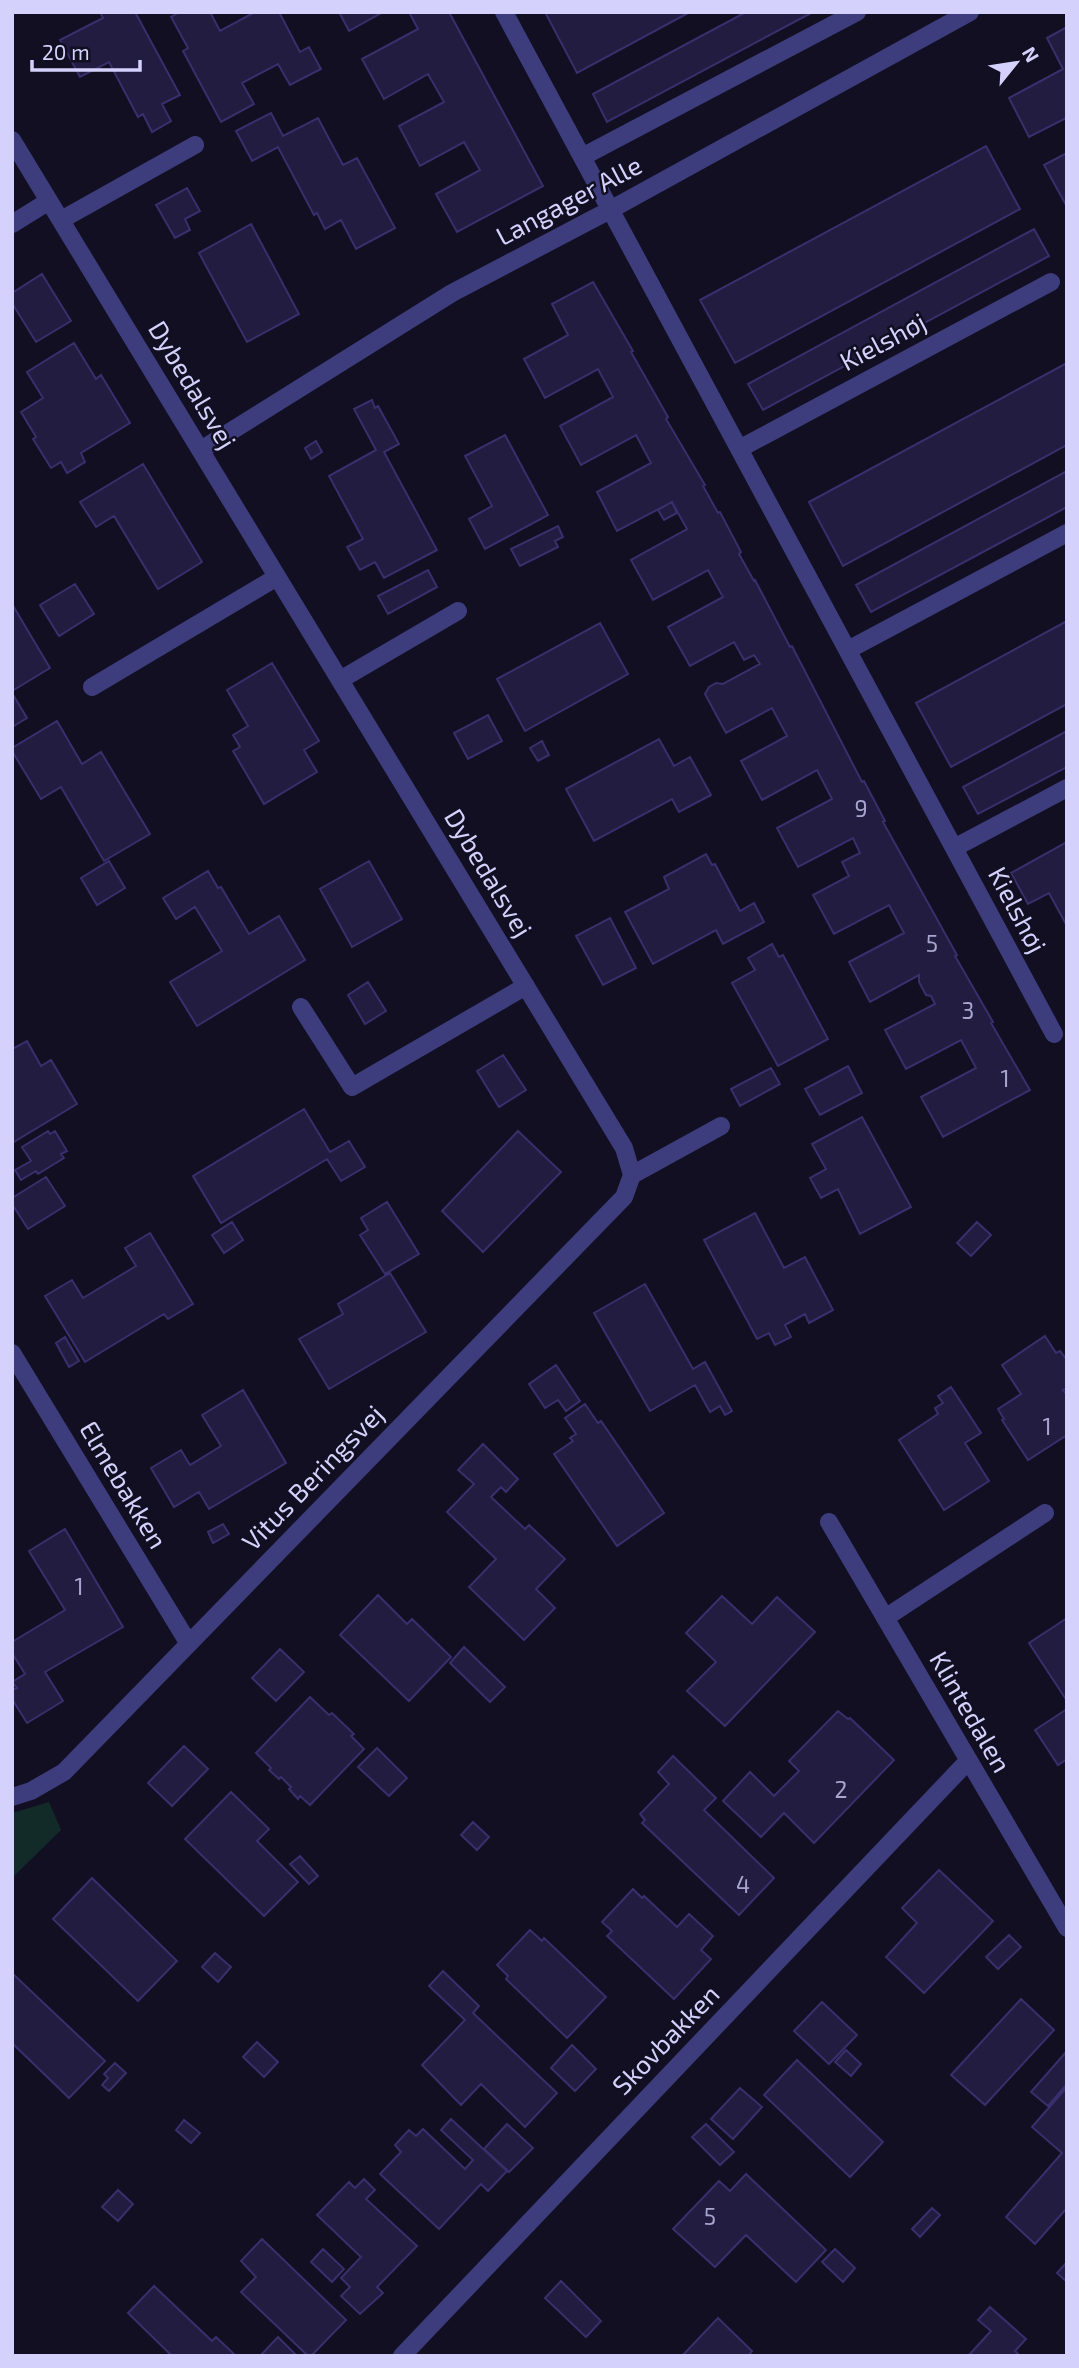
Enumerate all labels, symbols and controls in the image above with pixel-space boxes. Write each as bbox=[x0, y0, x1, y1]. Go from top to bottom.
scale bar bbox=[32, 28, 140, 72]
north arrow bbox=[981, 28, 1051, 98]
text: 20 m bbox=[42, 39, 90, 64]
text: N bbox=[1018, 43, 1045, 66]
street label: Langager Alle bbox=[490, 148, 646, 251]
street label: Kielshøj bbox=[834, 305, 931, 376]
street label: Dybedalsvej bbox=[143, 315, 244, 454]
house number: 9 bbox=[854, 794, 868, 822]
street label: Dybedalsvej bbox=[439, 803, 540, 942]
street label: Kielshøj bbox=[983, 861, 1054, 958]
house number: 5 bbox=[926, 929, 938, 957]
house number: 3 bbox=[962, 996, 974, 1024]
house number: 1 bbox=[1000, 1064, 1010, 1092]
street label: Vitus Beringsvej bbox=[235, 1398, 389, 1556]
house number: 1 bbox=[1042, 1412, 1052, 1440]
street label: Elmebakken bbox=[74, 1415, 174, 1554]
house number: 1 bbox=[74, 1572, 84, 1600]
street label: Klintedalen bbox=[924, 1645, 1018, 1777]
house number: 2 bbox=[835, 1775, 847, 1803]
house number: 4 bbox=[736, 1870, 750, 1898]
street label: Skovbakken bbox=[605, 1978, 725, 2100]
house number: 5 bbox=[704, 2202, 716, 2230]

